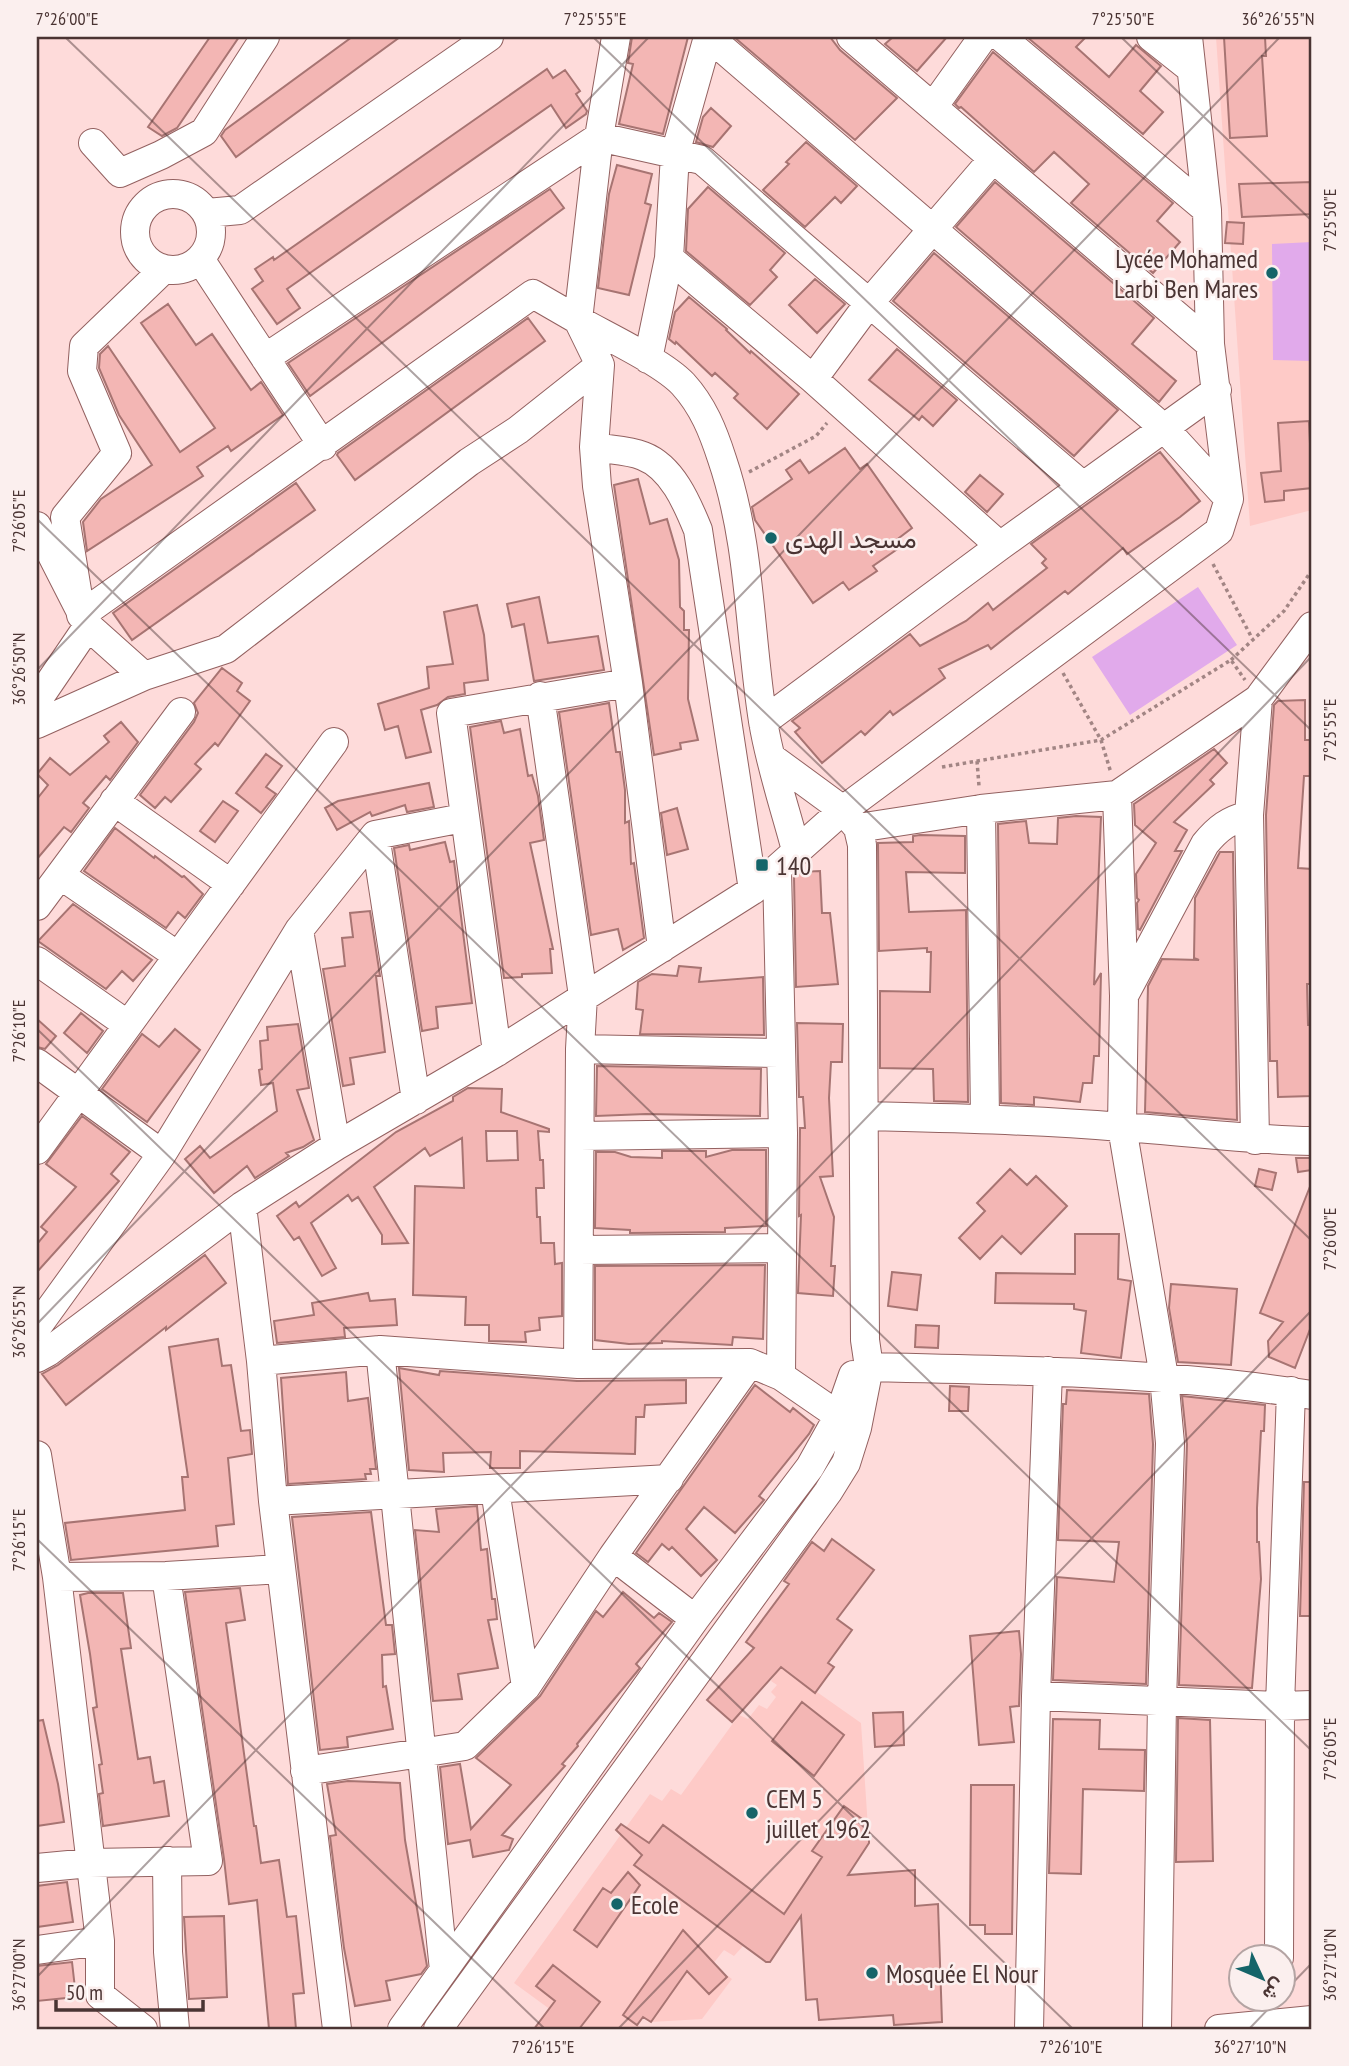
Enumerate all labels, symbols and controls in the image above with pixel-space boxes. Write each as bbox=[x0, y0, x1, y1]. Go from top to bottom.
text: 7°26'00"E bbox=[36, 7, 98, 30]
text: 7°25'55"E bbox=[564, 7, 626, 30]
text: 7°25'50"E bbox=[1092, 7, 1154, 30]
text: 36°26'55"N bbox=[1242, 7, 1314, 30]
text: 7°25'50"E bbox=[1318, 189, 1341, 251]
place label: Lycée Mohamed Larbi Ben Mares bbox=[1114, 242, 1258, 305]
marker: Lycée Mohamed Larbi Ben Mares bbox=[1264, 265, 1280, 281]
text: 7°26'05"E bbox=[7, 490, 30, 552]
place label: مسجد الهدى bbox=[785, 522, 917, 555]
marker: مسجد الهدى bbox=[763, 530, 779, 546]
text: 36°26'50"N bbox=[7, 633, 30, 705]
text: 7°25'55"E bbox=[1318, 699, 1341, 761]
place label: 140 bbox=[776, 849, 811, 882]
marker: 140 bbox=[754, 857, 770, 873]
text: 7°26'10"E bbox=[7, 1000, 30, 1062]
text: 7°26'00"E bbox=[1318, 1208, 1341, 1270]
text: 36°26'55"N bbox=[7, 1286, 30, 1358]
text: 7°26'15"E bbox=[7, 1509, 30, 1571]
text: 7°26'05"E bbox=[1318, 1718, 1341, 1780]
place label: CEM 5 juillet 1962 bbox=[766, 1782, 871, 1845]
marker: CEM 5 juillet 1962 bbox=[744, 1805, 760, 1821]
place label: Ecole bbox=[631, 1888, 679, 1921]
marker: Ecole bbox=[609, 1896, 625, 1912]
text: 36°27'10"N bbox=[1318, 1929, 1341, 2001]
text: 36°27'00"N bbox=[7, 1939, 30, 2011]
north arrow bbox=[1226, 1944, 1296, 2014]
place label: Mosquée El Nour bbox=[886, 1957, 1038, 1990]
marker: Mosquée El Nour bbox=[864, 1965, 880, 1981]
scale bar bbox=[56, 1968, 203, 2012]
text: ش bbox=[1258, 1973, 1291, 2006]
text: 50 m bbox=[66, 1979, 103, 2006]
text: 7°26'15"E bbox=[512, 2035, 574, 2058]
text: 7°26'10"E bbox=[1040, 2035, 1102, 2058]
text: 36°27'10"N bbox=[1214, 2035, 1286, 2058]

